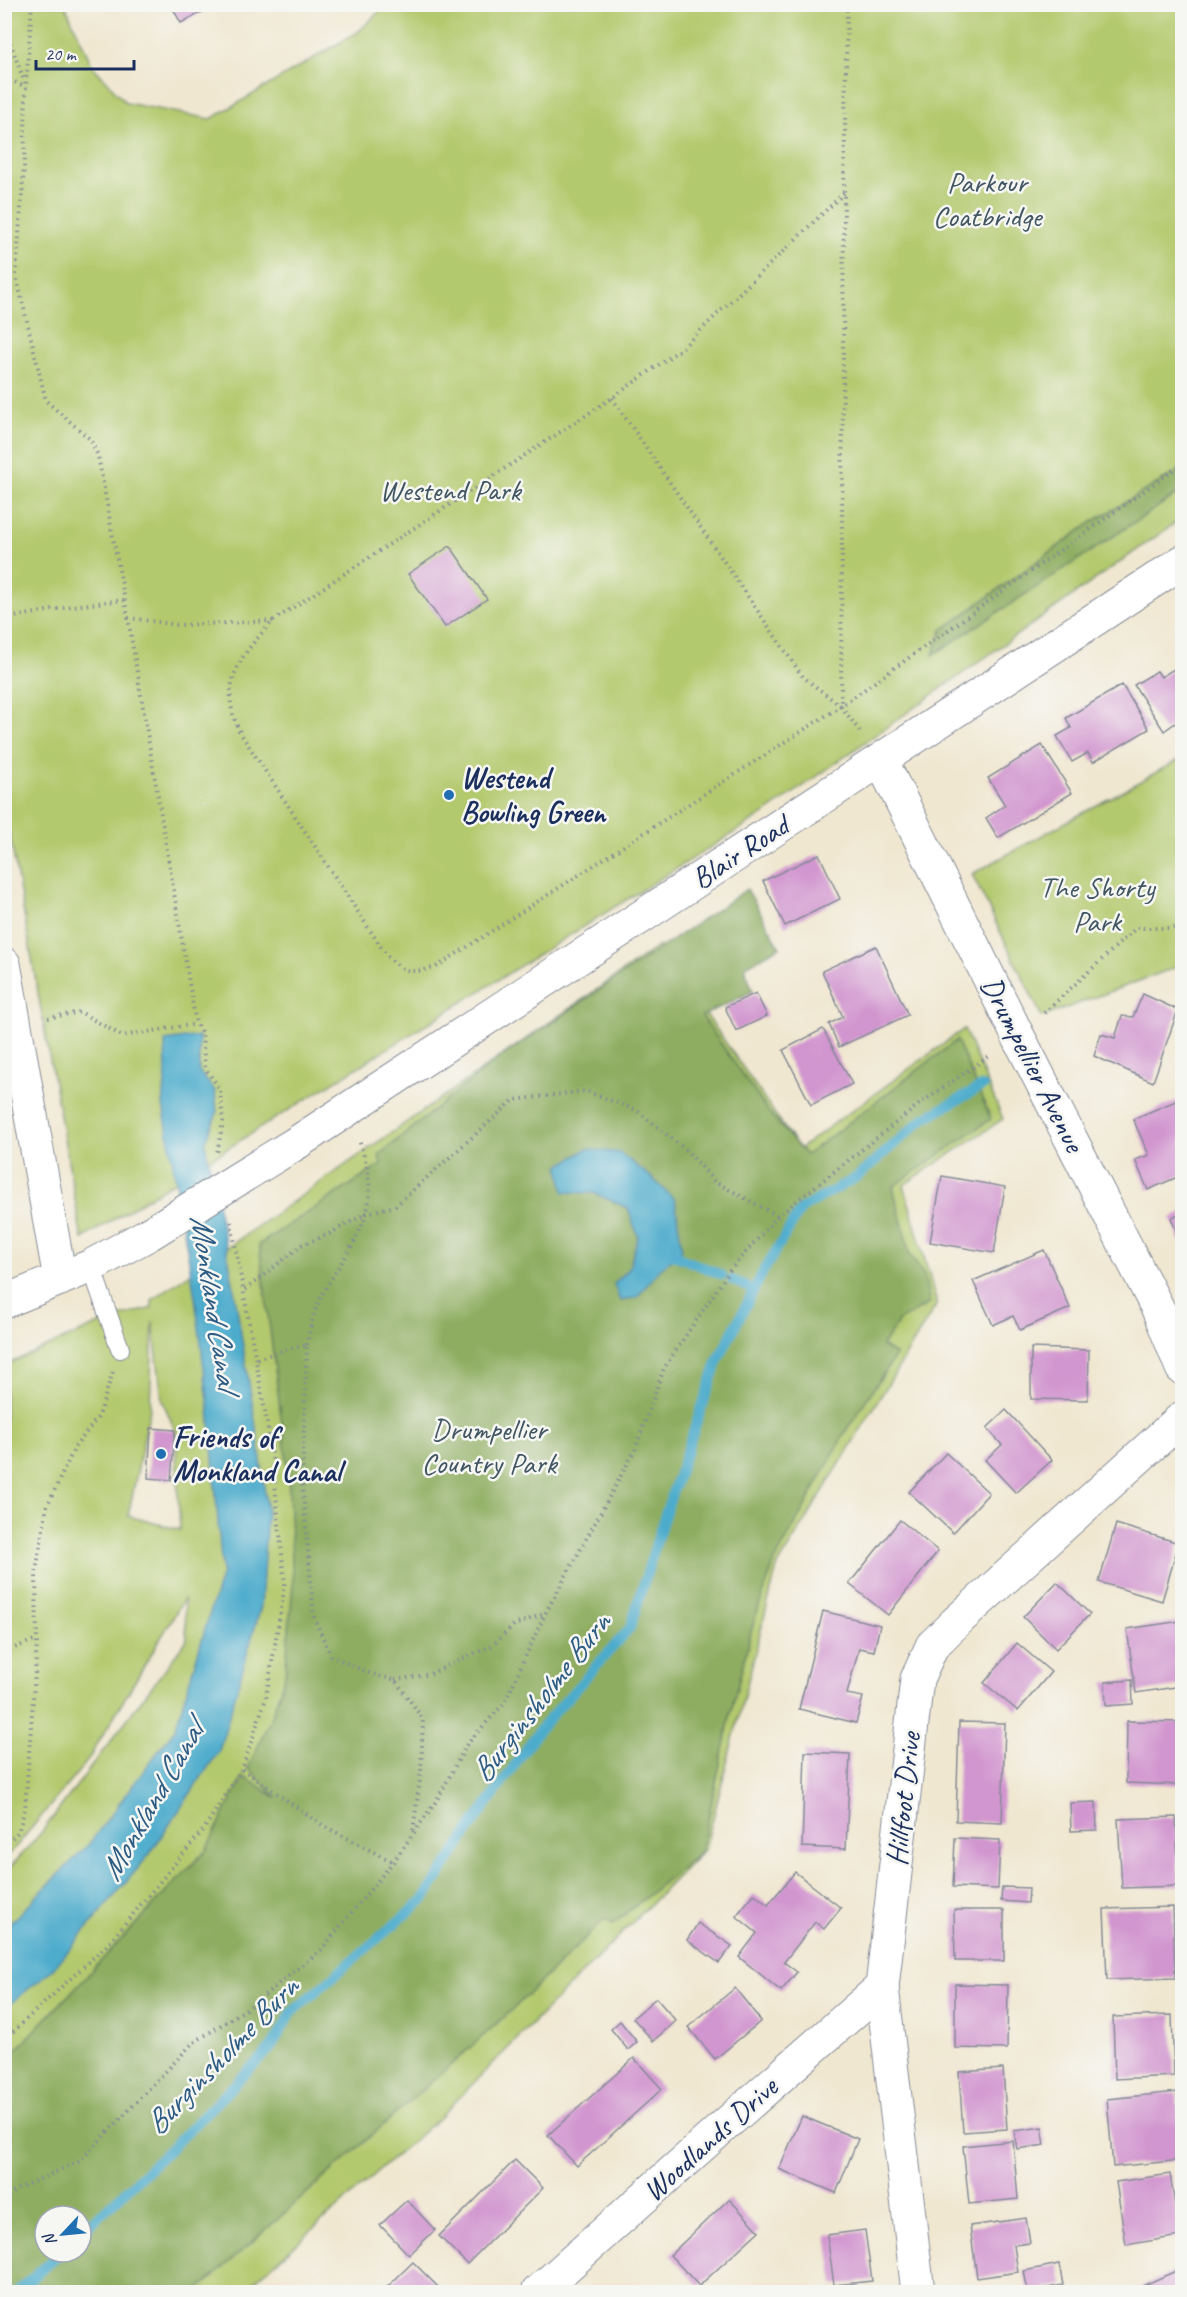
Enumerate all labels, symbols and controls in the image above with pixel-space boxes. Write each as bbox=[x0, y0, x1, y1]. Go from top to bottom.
scale bar bbox=[36, 33, 134, 71]
text: 20 m bbox=[45, 43, 78, 65]
park label: Parkour Coatbridge bbox=[933, 163, 1043, 235]
park label: Westend Park bbox=[380, 471, 522, 509]
place label: Westend Bowling Green bbox=[461, 759, 608, 831]
marker: Westend Bowling Green bbox=[442, 788, 456, 802]
street label: Blair Road bbox=[684, 804, 799, 897]
park label: The Shorty Park bbox=[1039, 868, 1156, 940]
street label: Drumpellier Avenue bbox=[973, 970, 1094, 1160]
water label: Monkland Canal bbox=[181, 1212, 250, 1402]
park label: Drumpellier Country Park bbox=[421, 1410, 559, 1482]
place label: Friends of Monkland Canal bbox=[173, 1418, 346, 1490]
marker: Friends of Monkland Canal bbox=[154, 1447, 168, 1461]
water label: Burginsholme Burn bbox=[461, 1601, 622, 1790]
water label: Monkland Canal bbox=[90, 1706, 218, 1887]
street label: Hillfoot Drive bbox=[877, 1728, 929, 1867]
water label: Burginsholme Burn bbox=[136, 1965, 310, 2143]
street label: Woodlands Drive bbox=[635, 2067, 787, 2209]
north arrow bbox=[33, 2204, 93, 2264]
text: N bbox=[38, 2229, 62, 2249]

